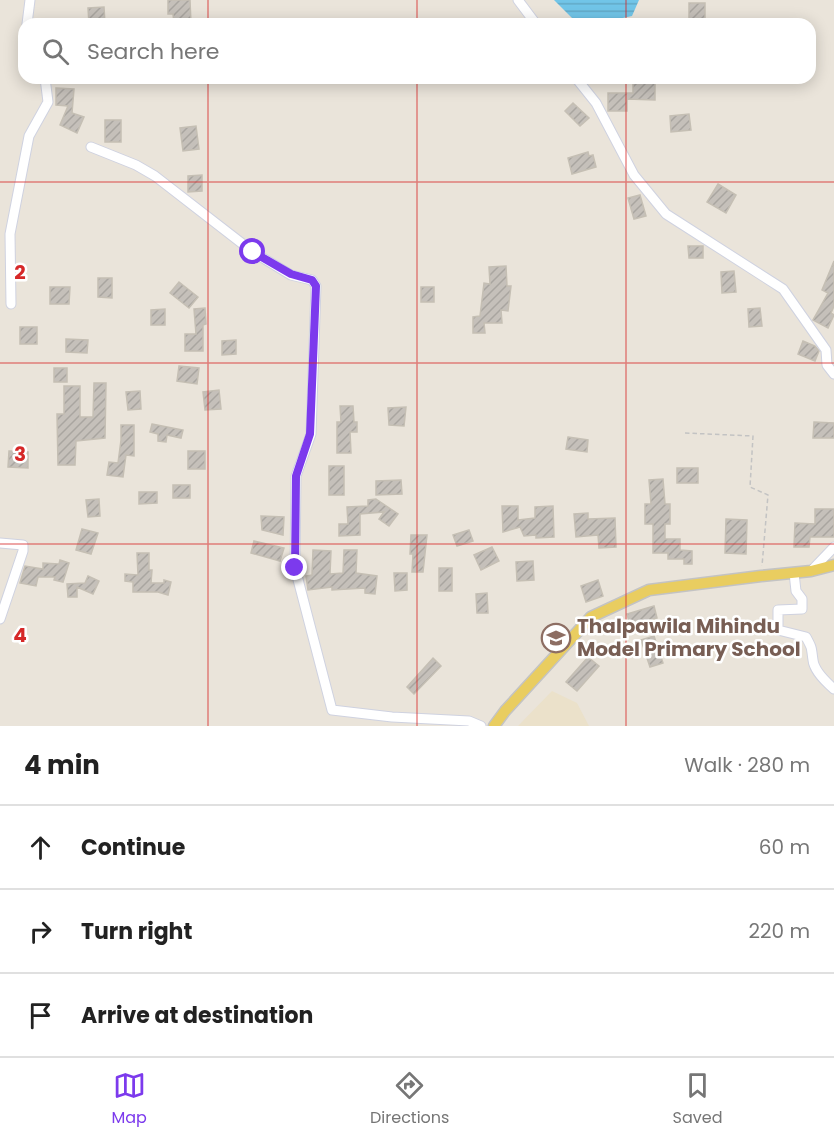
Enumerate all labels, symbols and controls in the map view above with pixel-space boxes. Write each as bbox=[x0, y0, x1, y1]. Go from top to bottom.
search box bbox=[18, 18, 816, 84]
icon: search bbox=[39, 35, 72, 68]
text: Search here bbox=[87, 36, 220, 67]
route start bbox=[239, 238, 265, 264]
text: 2 bbox=[14, 258, 26, 286]
text: 3 bbox=[14, 440, 26, 468]
route end bbox=[281, 554, 307, 580]
place label: Thalpawila Mihindu Model Primary School bbox=[577, 612, 801, 663]
text: 4 bbox=[13, 621, 27, 649]
school or university icon: Thalpawila Mihindu Model Primary School bbox=[540, 622, 572, 654]
text: 4 min bbox=[24, 747, 100, 783]
text: Walk · 280 m bbox=[684, 751, 810, 779]
icon: ahead bbox=[24, 831, 57, 864]
text: Continue bbox=[81, 832, 185, 863]
text: 60 m bbox=[759, 833, 810, 861]
icon: right bbox=[24, 915, 57, 948]
text: Turn right bbox=[81, 916, 192, 947]
text: 220 m bbox=[749, 917, 810, 945]
icon: arrive bbox=[24, 999, 57, 1032]
text: Arrive at destination bbox=[81, 1000, 313, 1031]
tab: Map bbox=[112, 1069, 147, 1130]
tab: Directions bbox=[370, 1069, 449, 1130]
tab: Saved bbox=[673, 1069, 722, 1130]

